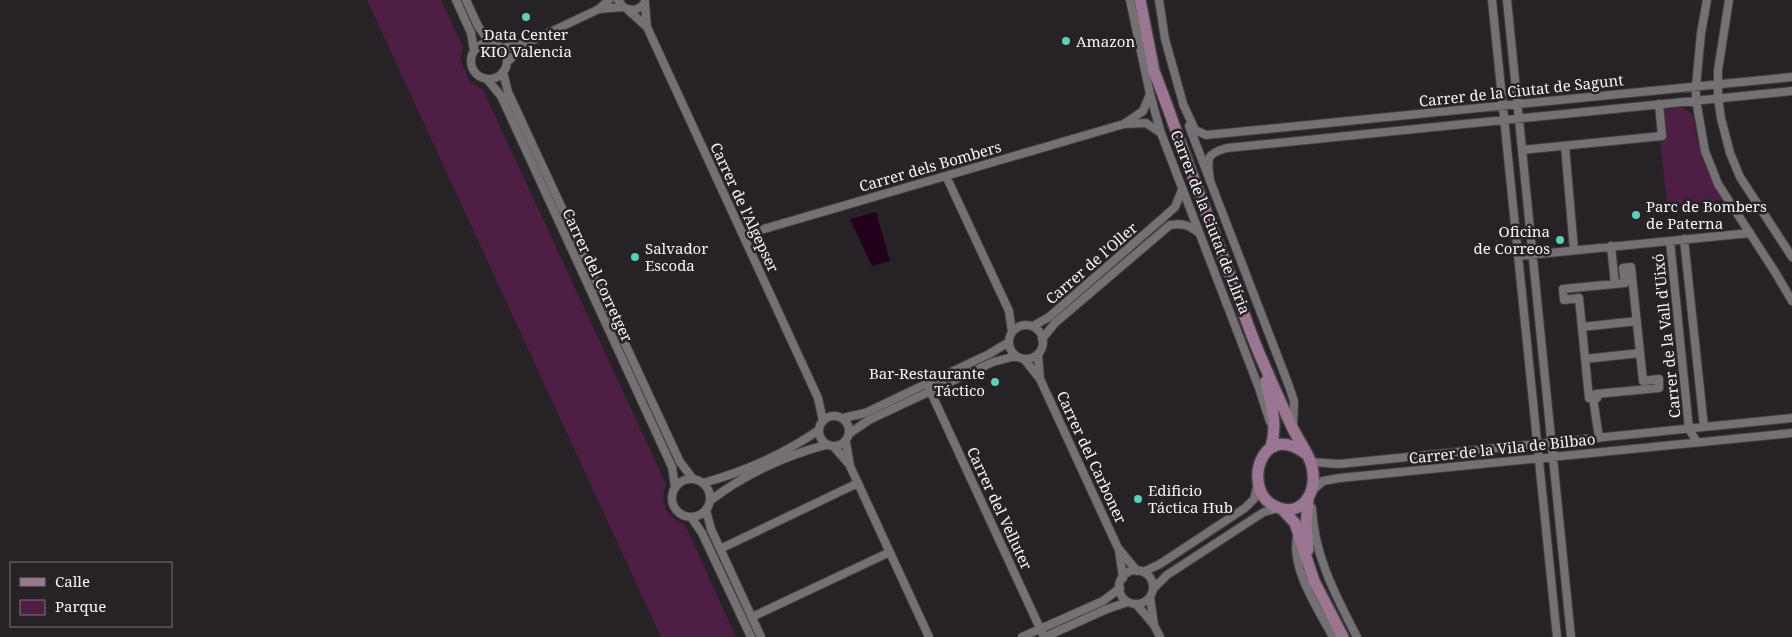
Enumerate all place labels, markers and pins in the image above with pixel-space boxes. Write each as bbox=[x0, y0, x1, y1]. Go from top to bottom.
marker: Data Center KIO Valencia bbox=[520, 11, 532, 23]
place label: Data Center KIO Valencia bbox=[480, 24, 572, 61]
place label: Amazon bbox=[1076, 31, 1136, 51]
marker: Amazon bbox=[1060, 35, 1072, 47]
place label: Parc de Bombers de Paterna bbox=[1646, 196, 1767, 233]
marker: Parc de Bombers de Paterna bbox=[1630, 209, 1642, 221]
place label: Oficina de Correos bbox=[1473, 221, 1550, 258]
marker: Oficina de Correos bbox=[1554, 234, 1566, 246]
place label: Salvador Escoda bbox=[645, 238, 708, 275]
marker: Salvador Escoda bbox=[629, 251, 641, 263]
place label: Bar-Restaurante Táctico bbox=[869, 363, 985, 400]
marker: Bar-Restaurante Táctico bbox=[989, 376, 1001, 388]
place label: Edificio Táctica Hub bbox=[1148, 480, 1233, 517]
marker: Edificio Táctica Hub bbox=[1132, 493, 1144, 505]

